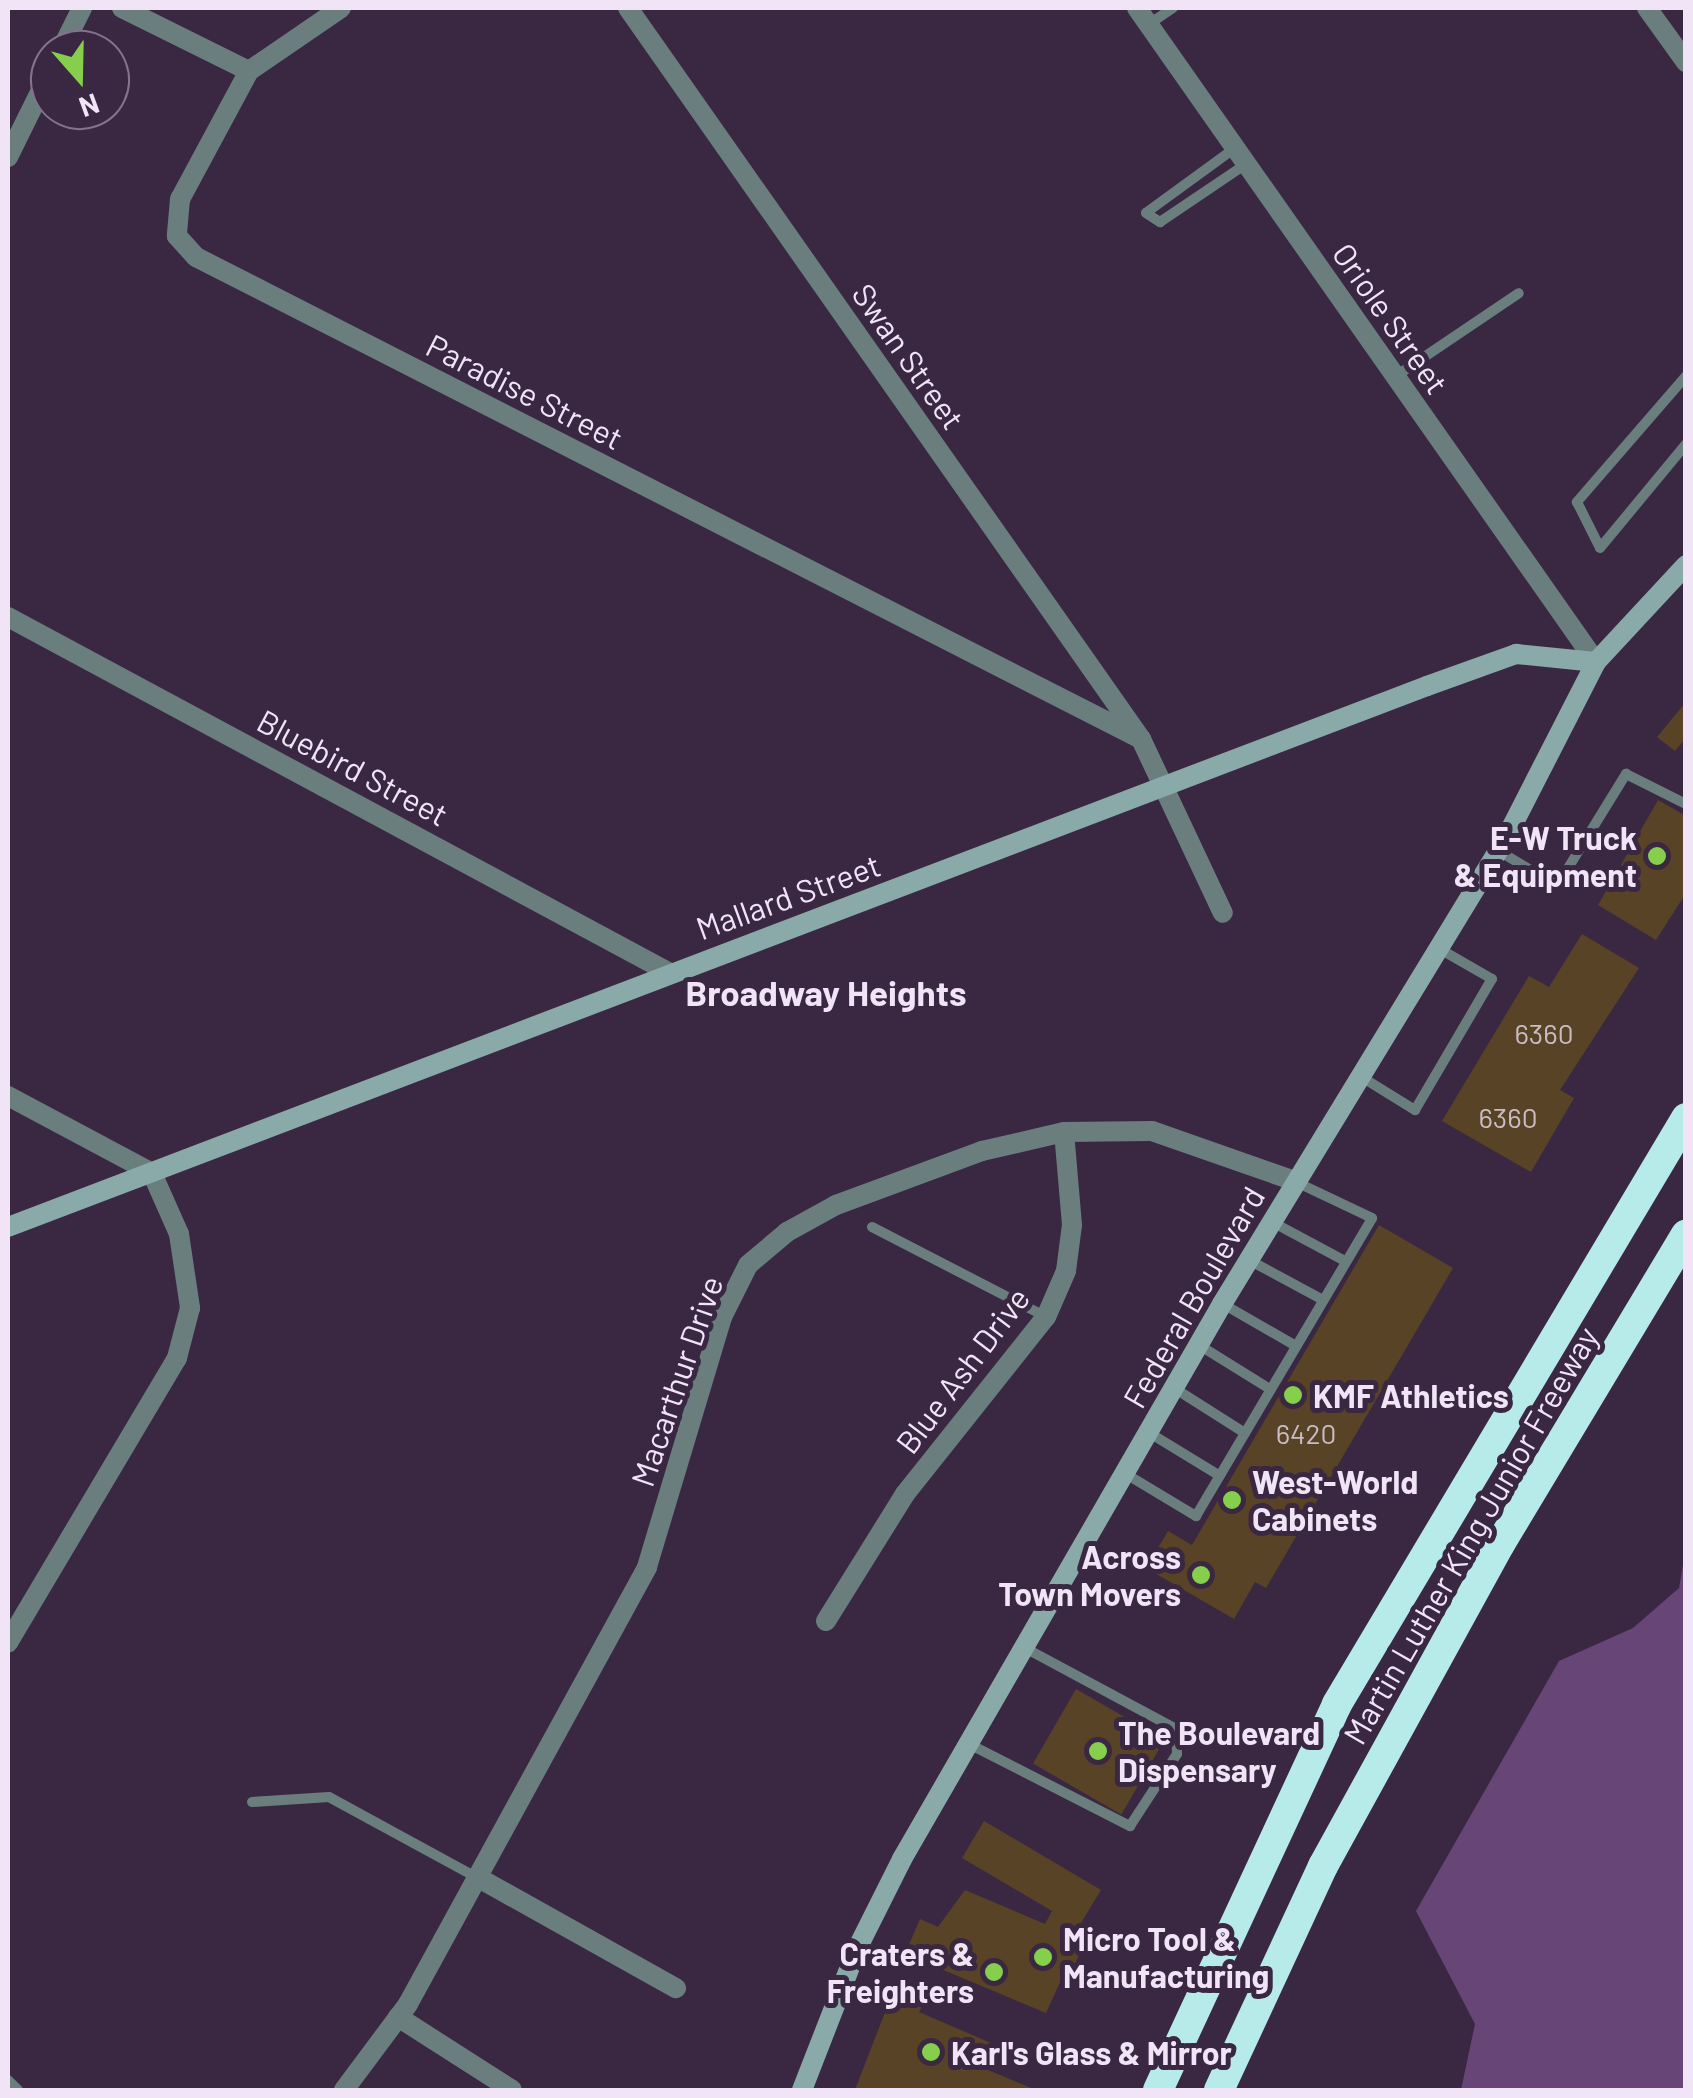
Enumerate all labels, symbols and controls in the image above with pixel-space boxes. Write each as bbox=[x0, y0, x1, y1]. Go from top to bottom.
north arrow bbox=[30, 30, 130, 130]
text: N bbox=[75, 87, 104, 125]
street label: Oriole Street bbox=[1325, 235, 1457, 401]
street label: Swan Street bbox=[845, 276, 973, 436]
street label: Paradise Street bbox=[421, 325, 629, 457]
street label: Bluebird Street bbox=[251, 701, 455, 833]
place label: E-W Truck & Equipment bbox=[1454, 819, 1637, 894]
street label: Mallard Street bbox=[691, 845, 885, 947]
marker: E-W Truck & Equipment bbox=[1646, 845, 1668, 867]
district label: Broadway Heights bbox=[685, 971, 967, 1013]
house number: 6360 bbox=[1514, 1016, 1574, 1050]
house number: 6360 bbox=[1478, 1100, 1538, 1134]
street label: Federal Boulevard bbox=[1114, 1180, 1272, 1414]
street label: Macarthur Drive bbox=[622, 1271, 730, 1491]
street label: Blue Ash Drive bbox=[887, 1279, 1037, 1461]
street label: Martin Luther King Junior Freeway bbox=[1335, 1320, 1605, 1750]
place label: KMF Athletics bbox=[1313, 1376, 1509, 1414]
marker: KMF Athletics bbox=[1282, 1384, 1304, 1406]
house number: 6420 bbox=[1276, 1416, 1336, 1450]
place label: West-World Cabinets bbox=[1252, 1463, 1418, 1538]
marker: West-World Cabinets bbox=[1221, 1489, 1243, 1511]
place label: Across Town Movers bbox=[998, 1538, 1181, 1613]
marker: Across Town Movers bbox=[1190, 1564, 1212, 1586]
place label: The Boulevard Dispensary bbox=[1118, 1714, 1320, 1789]
marker: The Boulevard Dispensary bbox=[1087, 1740, 1109, 1762]
place label: Micro Tool & Manufacturing bbox=[1063, 1920, 1269, 1995]
place label: Craters & Freighters bbox=[827, 1935, 974, 2010]
marker: Micro Tool & Manufacturing bbox=[1032, 1946, 1054, 1968]
marker: Craters & Freighters bbox=[983, 1961, 1005, 1983]
place label: Karl's Glass & Mirror bbox=[951, 2033, 1232, 2071]
marker: Karl's Glass & Mirror bbox=[920, 2041, 942, 2063]

